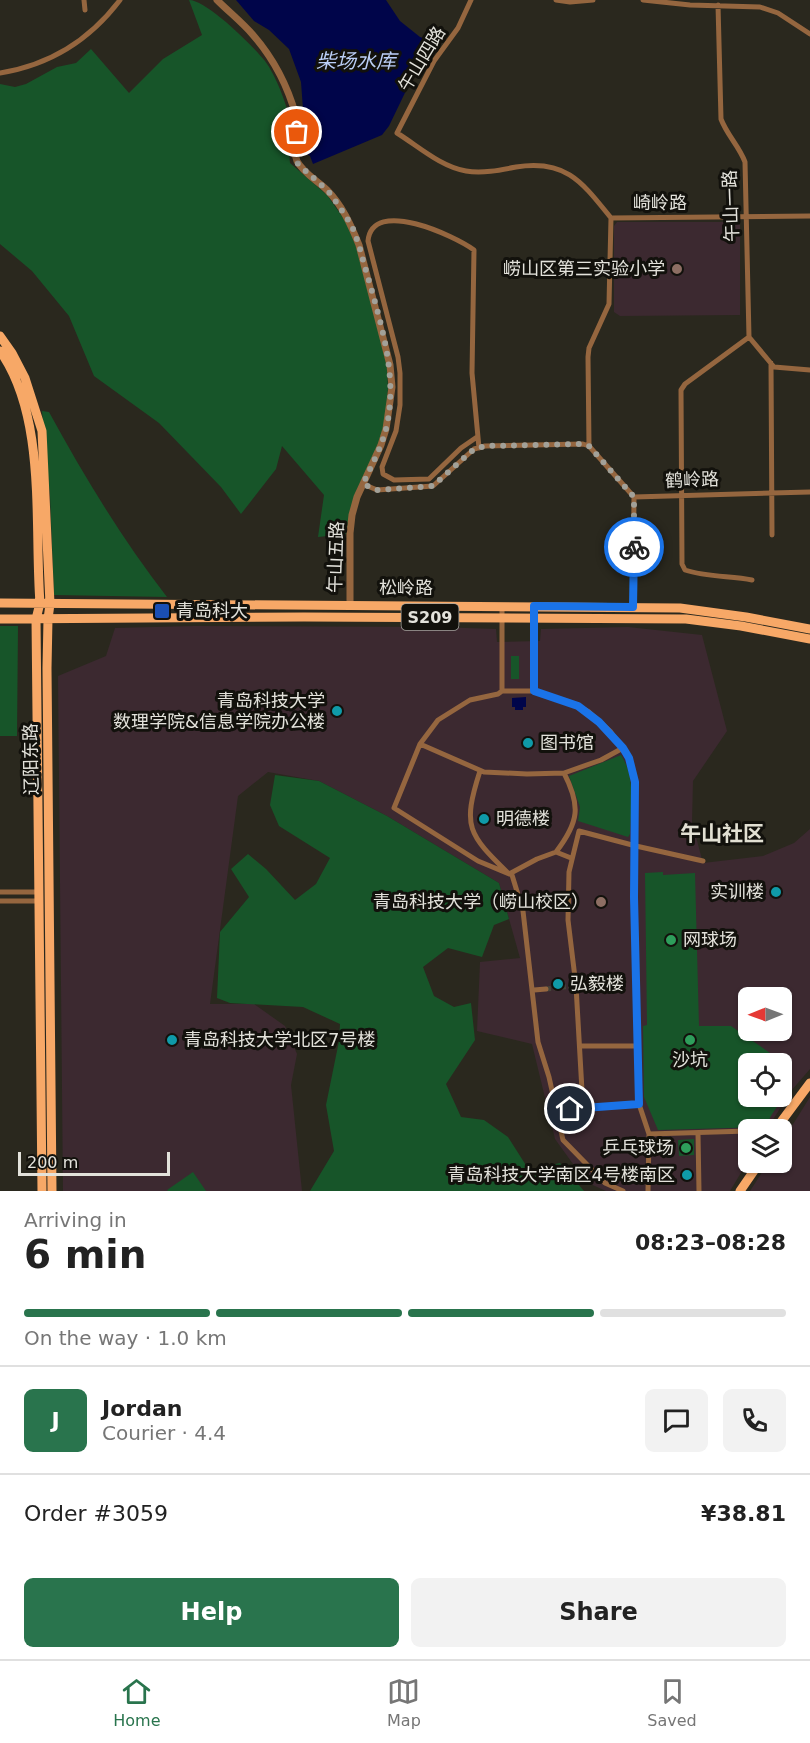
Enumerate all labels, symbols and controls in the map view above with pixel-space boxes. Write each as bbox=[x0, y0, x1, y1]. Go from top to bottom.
street label: 午山四路 bbox=[394, 22, 449, 95]
water label: 柴场水库 bbox=[316, 49, 399, 73]
pin bbox=[271, 106, 322, 157]
icon: bag bbox=[280, 115, 313, 148]
street label: 午山一路 bbox=[719, 170, 742, 242]
street label: 崎岭路 bbox=[633, 192, 687, 213]
place label: 崂山区第三实验小学 bbox=[503, 258, 665, 279]
marker: 崂山区第三实验小学 bbox=[670, 262, 684, 276]
street label: 鹤岭路 bbox=[665, 468, 719, 491]
courier bbox=[604, 517, 664, 577]
street label: 午山五路 bbox=[324, 521, 347, 593]
icon: bike bbox=[618, 531, 651, 564]
street label: 松岭路 bbox=[379, 577, 433, 598]
place label: 青岛科大 bbox=[176, 600, 248, 621]
marker: 青岛科大 bbox=[153, 602, 171, 620]
road number: S209 bbox=[402, 604, 458, 630]
place label: 青岛科技大学 数理学院&信息学院办公楼 bbox=[113, 690, 325, 732]
marker: 青岛科技大学 数理学院&信息学院办公楼 bbox=[330, 704, 344, 718]
street label: 辽阳东路 bbox=[19, 723, 42, 795]
place label: 图书馆 bbox=[540, 732, 594, 753]
marker: 图书馆 bbox=[521, 736, 535, 750]
place label: 明德楼 bbox=[496, 808, 550, 829]
marker: 明德楼 bbox=[477, 812, 491, 826]
district label: 午山社区 bbox=[680, 822, 764, 846]
place label: 实训楼 bbox=[710, 881, 764, 902]
marker: 实训楼 bbox=[769, 885, 783, 899]
place label: 青岛科技大学（崂山校区） bbox=[373, 891, 589, 912]
marker: 青岛科技大学（崂山校区） bbox=[594, 895, 608, 909]
place label: 网球场 bbox=[683, 929, 737, 950]
marker: 网球场 bbox=[664, 933, 678, 947]
place label: 弘毅楼 bbox=[570, 973, 624, 994]
marker: 弘毅楼 bbox=[551, 977, 565, 991]
north arrow bbox=[738, 987, 792, 1041]
map controls bbox=[738, 987, 792, 1173]
place label: 青岛科技大学北区7号楼 bbox=[184, 1029, 375, 1050]
marker: 青岛科技大学北区7号楼 bbox=[165, 1033, 179, 1047]
marker: 沙坑 bbox=[683, 1033, 697, 1047]
place label: 沙坑 bbox=[672, 1049, 708, 1070]
button: locate bbox=[738, 1053, 792, 1107]
pin bbox=[544, 1083, 595, 1134]
icon: home bbox=[553, 1092, 586, 1125]
button: layers bbox=[738, 1119, 792, 1173]
place label: 乒乓球场 bbox=[602, 1137, 674, 1158]
marker: 乒乓球场 bbox=[679, 1141, 693, 1155]
scale bar bbox=[18, 1149, 170, 1176]
text: 200 m bbox=[27, 1153, 78, 1172]
place label: 青岛科技大学南区4号楼南区 bbox=[448, 1164, 675, 1185]
marker: 青岛科技大学南区4号楼南区 bbox=[680, 1168, 694, 1182]
text: Arriving in bbox=[24, 1208, 127, 1232]
text: 08:23–08:28 bbox=[635, 1230, 786, 1255]
text: 6 min bbox=[24, 1232, 146, 1277]
text: On the way · 1.0 km bbox=[24, 1326, 227, 1350]
button: chat bbox=[645, 1389, 708, 1452]
button: phone bbox=[723, 1389, 786, 1452]
text: Jordan bbox=[102, 1396, 182, 1421]
text: J bbox=[51, 1408, 60, 1433]
text: Courier · 4.4 bbox=[102, 1421, 226, 1445]
text: Order #3059 bbox=[24, 1501, 168, 1526]
text: ¥38.81 bbox=[701, 1501, 786, 1526]
button: Help bbox=[24, 1578, 399, 1647]
button: Share bbox=[411, 1578, 786, 1647]
tab: Home bbox=[113, 1675, 161, 1730]
tab: Map bbox=[387, 1675, 421, 1730]
tab: Saved bbox=[647, 1675, 697, 1730]

